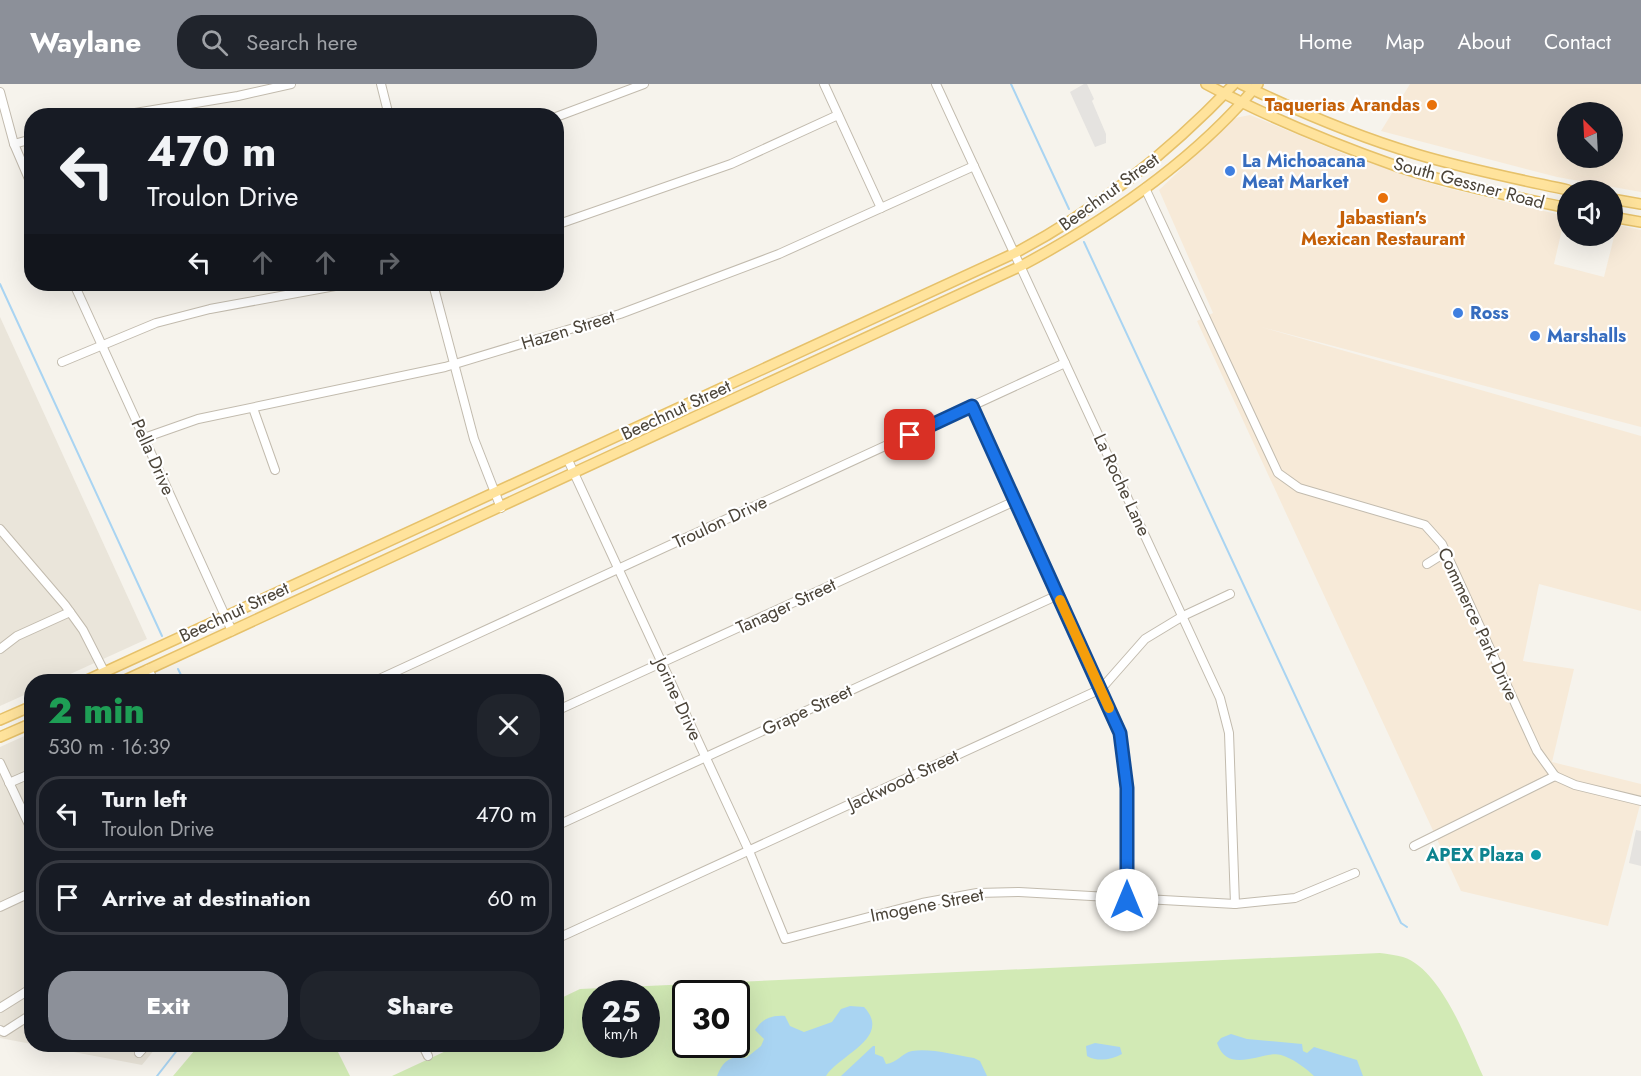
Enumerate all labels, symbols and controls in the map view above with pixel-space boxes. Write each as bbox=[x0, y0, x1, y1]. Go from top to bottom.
search box bbox=[177, 15, 597, 69]
text: Waylane bbox=[30, 22, 141, 63]
icon: search bbox=[198, 26, 231, 59]
text: Search here bbox=[246, 26, 358, 58]
text: Home bbox=[1299, 27, 1352, 57]
text: Map bbox=[1385, 27, 1425, 57]
text: About bbox=[1458, 27, 1511, 57]
text: Contact bbox=[1544, 27, 1611, 57]
place label: Taquerias Arandas bbox=[1265, 92, 1420, 118]
marker: Taquerias Arandas bbox=[1425, 98, 1439, 112]
north arrow bbox=[1557, 102, 1623, 168]
map controls bbox=[1557, 102, 1623, 246]
text: 470 m bbox=[147, 121, 277, 182]
icon: left bbox=[48, 132, 126, 210]
street label: Beechnut Street bbox=[1054, 146, 1165, 237]
place label: La Michoacana Meat Market bbox=[1242, 148, 1366, 195]
street label: South Gessner Road bbox=[1391, 150, 1547, 216]
marker: La Michoacana Meat Market bbox=[1223, 164, 1237, 178]
text: Troulon Drive bbox=[147, 177, 298, 216]
button: sound bbox=[1557, 180, 1623, 246]
marker: Jabastian's Mexican Restaurant bbox=[1376, 191, 1390, 205]
place label: Jabastian's Mexican Restaurant bbox=[1301, 205, 1465, 252]
icon: left bbox=[183, 246, 216, 279]
icon: ahead bbox=[246, 246, 279, 279]
icon: ahead bbox=[309, 246, 342, 279]
icon: right bbox=[372, 246, 405, 279]
place label: Ross bbox=[1470, 300, 1509, 326]
street label: Hazen Street bbox=[518, 303, 619, 357]
marker: Ross bbox=[1451, 306, 1465, 320]
place label: Marshalls bbox=[1547, 323, 1626, 349]
marker: Marshalls bbox=[1528, 329, 1542, 343]
street label: Beechnut Street bbox=[617, 373, 736, 447]
pin bbox=[884, 409, 935, 460]
street label: Pella Drive bbox=[125, 415, 181, 499]
icon: arrive bbox=[893, 418, 926, 451]
street label: La Roche Lane bbox=[1087, 430, 1157, 540]
street label: Troulon Drive bbox=[669, 489, 771, 555]
street label: Commerce Park Drive bbox=[1431, 543, 1525, 705]
street label: Tanager Street bbox=[732, 571, 841, 640]
street label: Beechnut Street bbox=[175, 575, 294, 649]
street label: Jorine Drive bbox=[647, 651, 709, 745]
street label: Grape Street bbox=[758, 678, 857, 742]
text: 2 min bbox=[48, 684, 145, 736]
button: close bbox=[477, 694, 540, 757]
text: 530 m · 16:39 bbox=[48, 733, 171, 762]
street label: Jackwood Street bbox=[841, 743, 963, 818]
text: Turn left bbox=[102, 783, 187, 815]
icon: left bbox=[51, 797, 84, 830]
text: 470 m bbox=[476, 798, 537, 830]
text: Troulon Drive bbox=[102, 815, 214, 844]
place label: APEX Plaza bbox=[1425, 842, 1524, 868]
marker: APEX Plaza bbox=[1529, 848, 1543, 862]
position arrow bbox=[1095, 868, 1159, 932]
icon: arrive bbox=[51, 881, 84, 914]
street label: Imogene Street bbox=[868, 881, 987, 929]
text: Arrive at destination bbox=[102, 882, 311, 914]
text: 60 m bbox=[487, 882, 537, 914]
button: Exit bbox=[48, 971, 288, 1040]
button: Share bbox=[300, 971, 540, 1040]
speed limit sign: 30 bbox=[672, 980, 750, 1058]
text: 25 bbox=[601, 990, 641, 1033]
text: km/h bbox=[604, 1023, 638, 1045]

